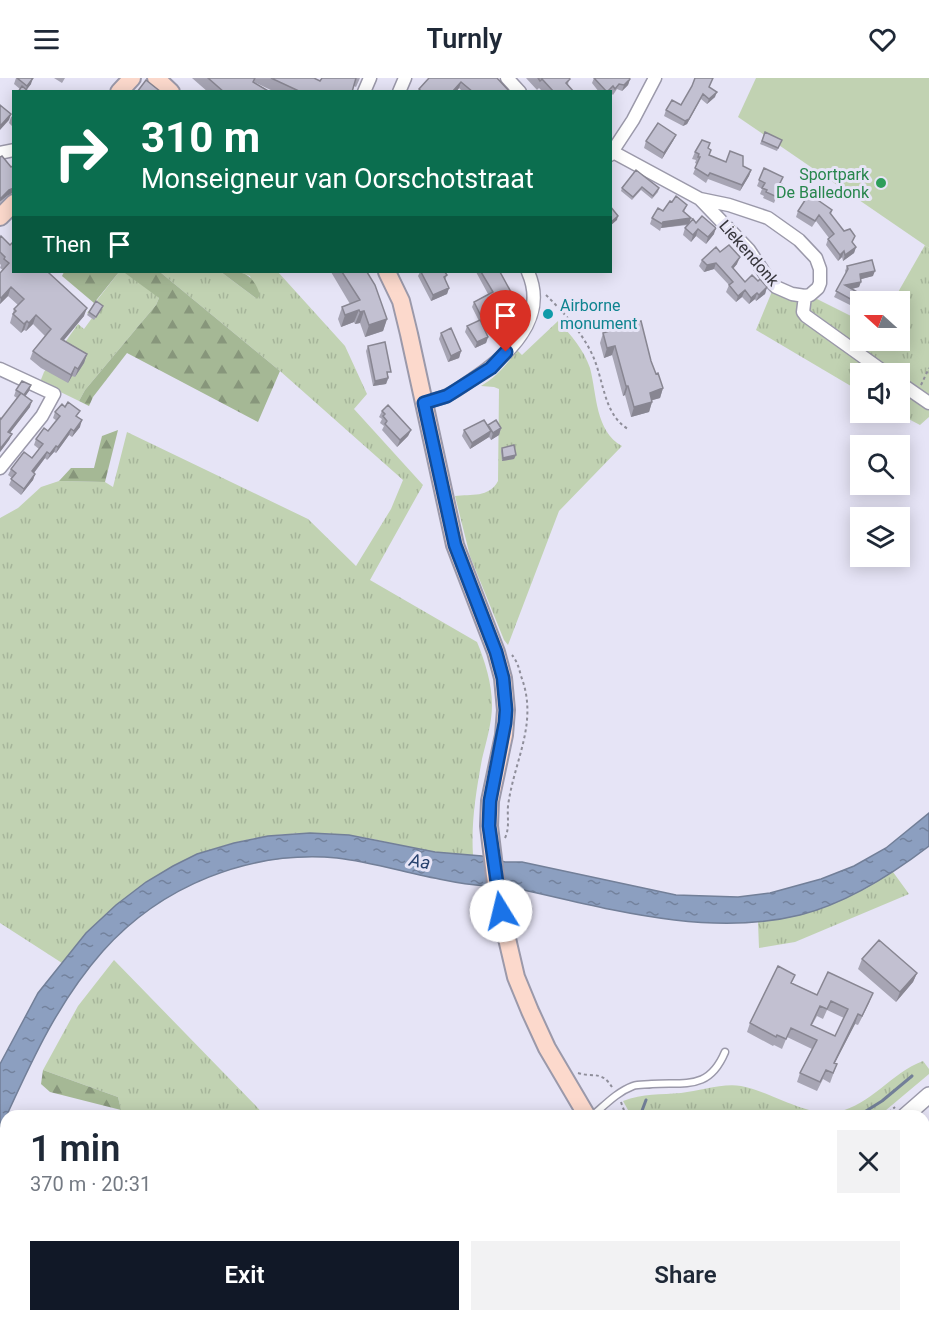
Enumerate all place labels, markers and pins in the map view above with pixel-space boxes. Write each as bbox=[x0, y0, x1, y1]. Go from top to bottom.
place label: Sportpark De Balledonk bbox=[776, 165, 870, 202]
marker: Sportpark De Balledonk bbox=[874, 176, 888, 190]
pin bbox=[480, 290, 531, 352]
place label: Airborne monument bbox=[560, 296, 637, 333]
marker: Airborne monument bbox=[541, 307, 555, 321]

